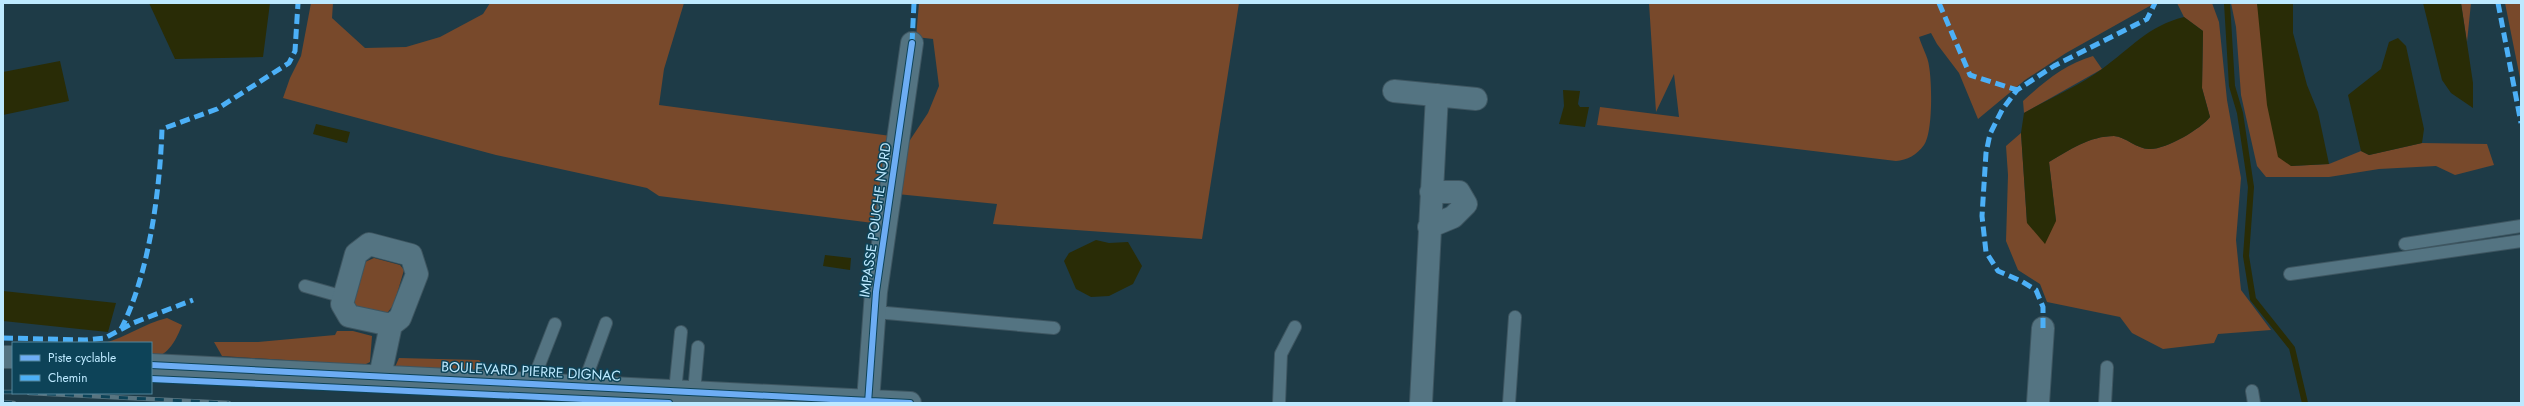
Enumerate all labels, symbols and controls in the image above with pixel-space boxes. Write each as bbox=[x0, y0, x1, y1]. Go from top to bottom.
street label: IMPASSE POUCHE NORD bbox=[854, 141, 896, 299]
legend bbox=[12, 342, 152, 394]
text: Piste cyclable bbox=[48, 349, 116, 367]
street label: BOULEVARD PIERRE DIGNAC bbox=[441, 356, 621, 386]
text: Chemin bbox=[48, 369, 87, 387]

